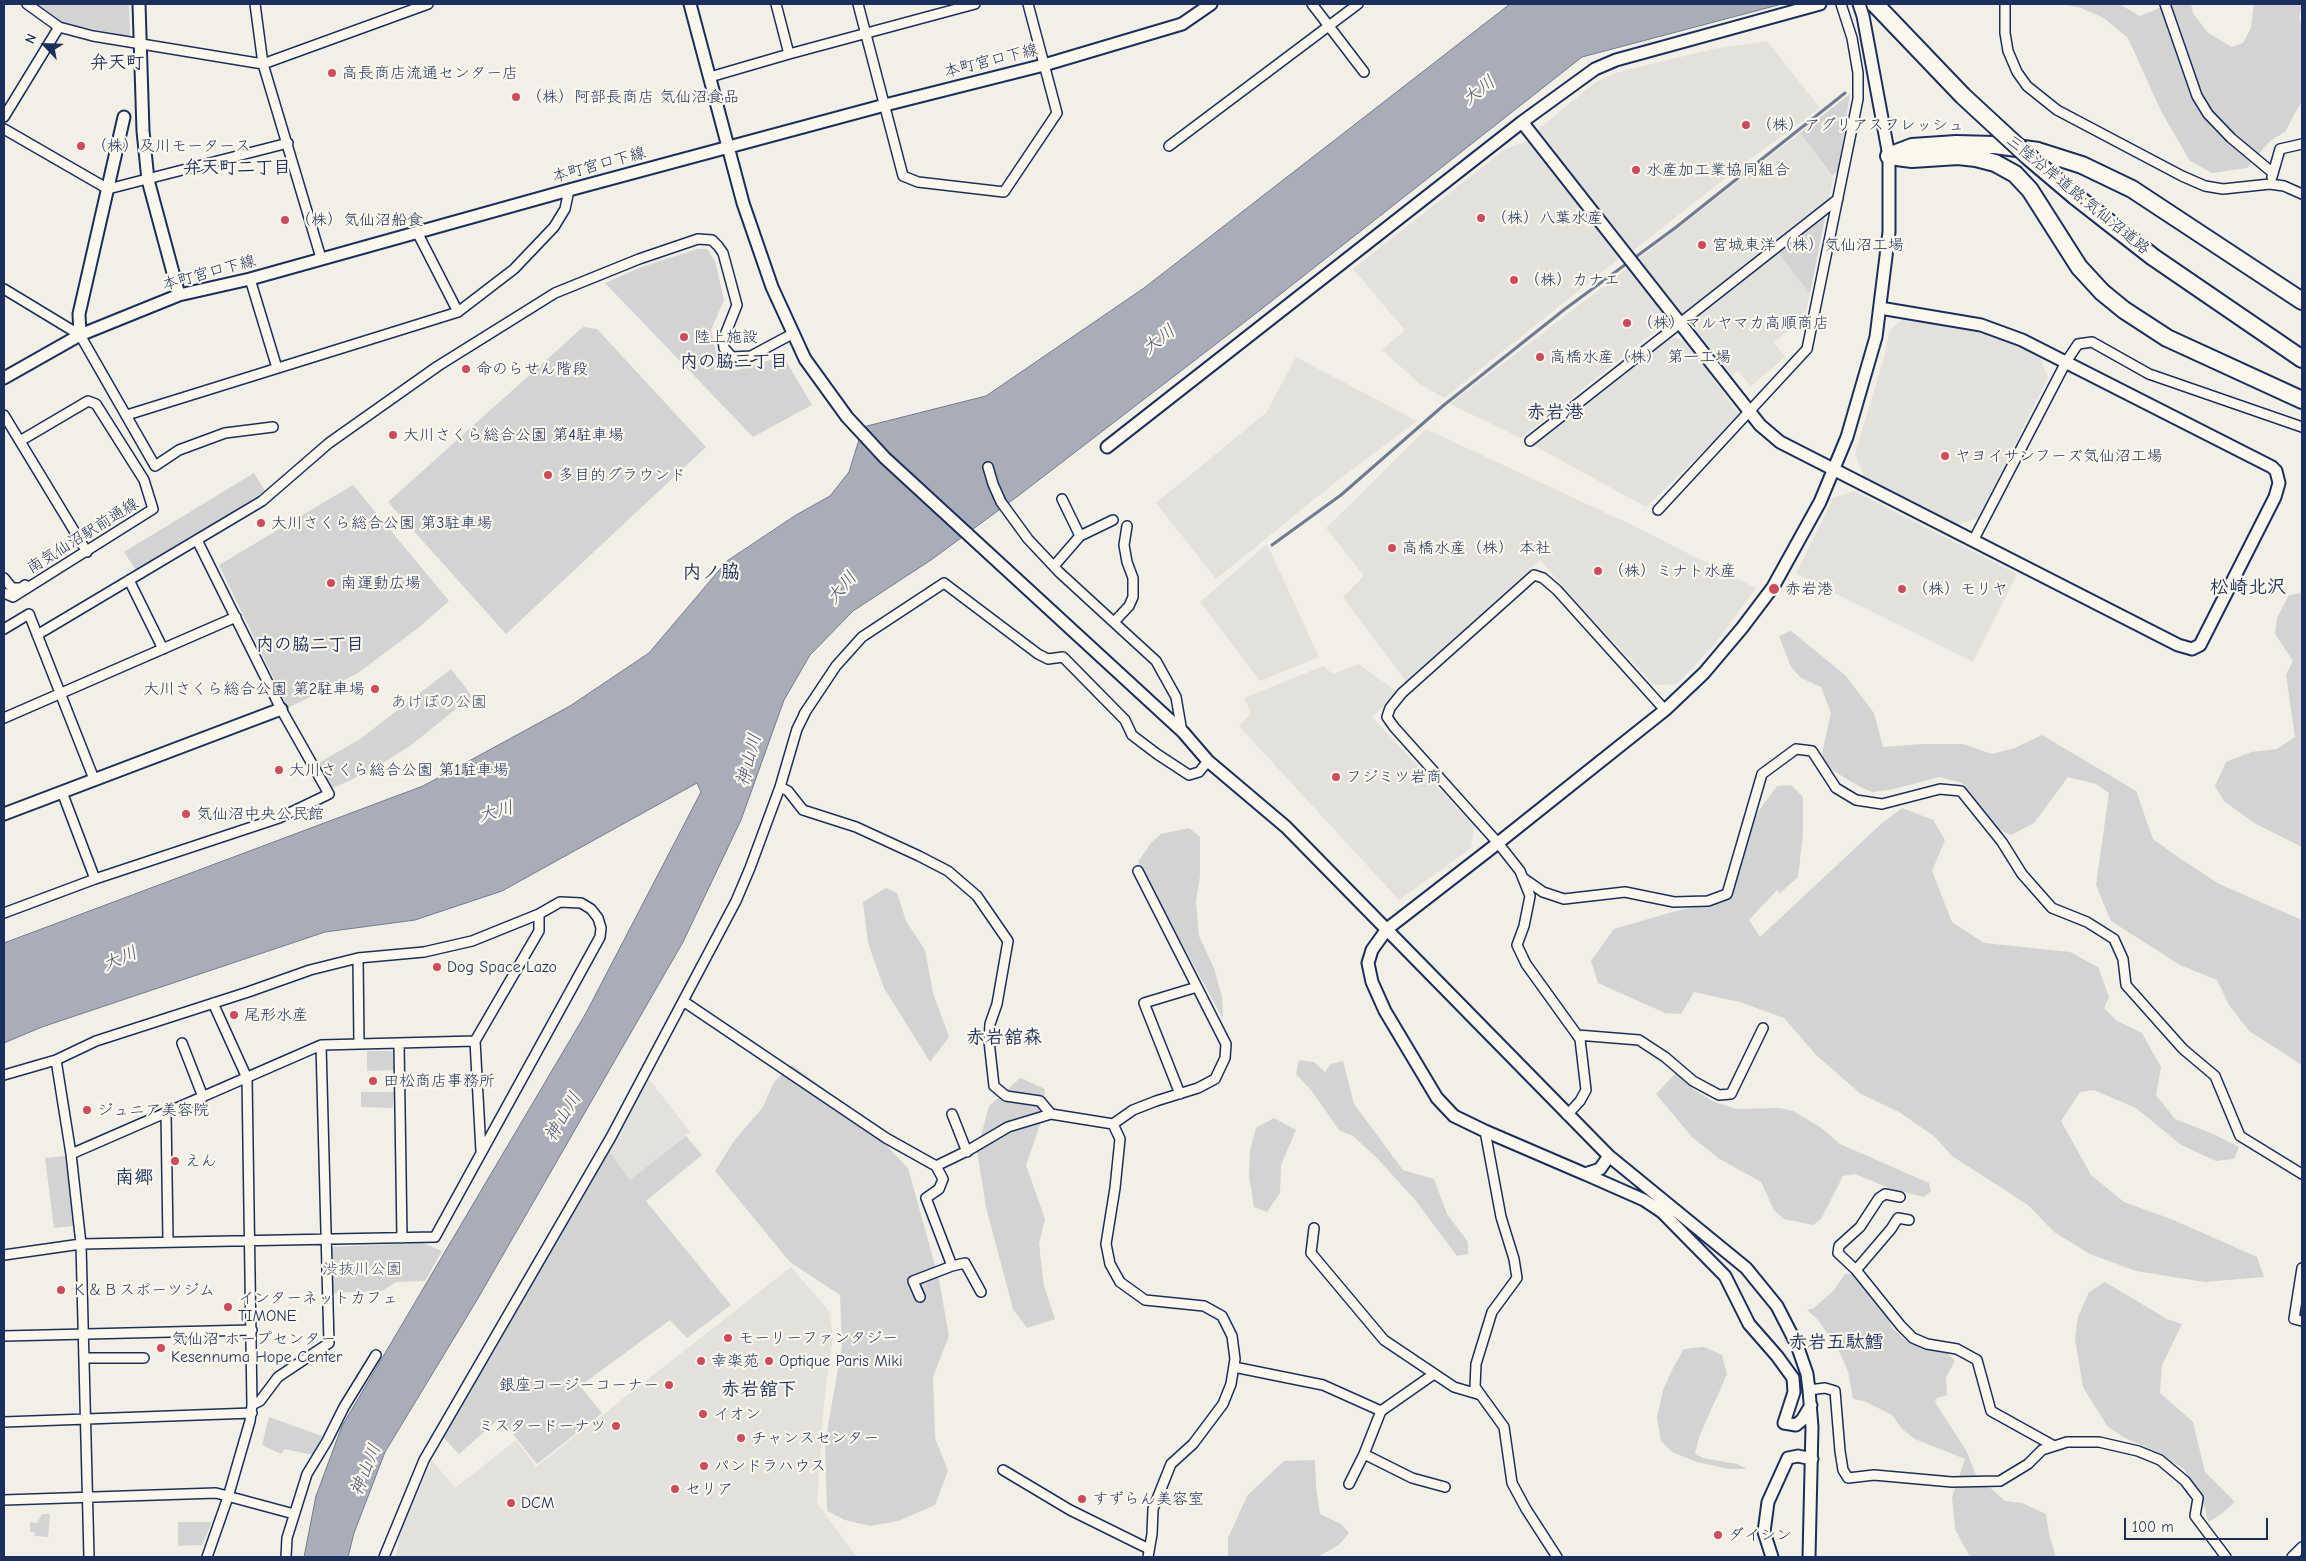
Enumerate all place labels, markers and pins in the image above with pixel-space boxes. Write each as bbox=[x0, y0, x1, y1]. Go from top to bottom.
place label: 高長商店流通センター店 bbox=[342, 63, 518, 83]
marker: 高長商店流通センター店 bbox=[326, 67, 338, 79]
place label: （株）阿部長商店 気仙沼食品 bbox=[526, 87, 739, 107]
marker: （株）阿部長商店 気仙沼食品 bbox=[510, 91, 522, 103]
place label: （株）アグリアスフレッシュ bbox=[1756, 115, 1964, 135]
marker: （株）アグリアスフレッシュ bbox=[1740, 119, 1752, 131]
place label: （株）及川モータース bbox=[91, 136, 251, 156]
marker: （株）及川モータース bbox=[75, 140, 87, 152]
place label: 水産加工業協同組合 bbox=[1646, 160, 1790, 180]
marker: 水産加工業協同組合 bbox=[1630, 164, 1642, 176]
place label: （株）八葉水産 bbox=[1491, 208, 1603, 228]
place label: （株）気仙沼船食 bbox=[295, 210, 423, 230]
marker: （株）八葉水産 bbox=[1475, 212, 1487, 224]
marker: （株）気仙沼船食 bbox=[279, 214, 291, 226]
place label: 宮城東洋（株）気仙沼工場 bbox=[1712, 235, 1904, 255]
marker: 宮城東洋（株）気仙沼工場 bbox=[1696, 239, 1708, 251]
place label: （株）カナエ bbox=[1524, 270, 1620, 290]
marker: （株）カナエ bbox=[1508, 274, 1520, 286]
place label: （株）マルヤマカ高順商店 bbox=[1637, 313, 1829, 333]
marker: （株）マルヤマカ高順商店 bbox=[1621, 317, 1633, 329]
place label: 陸上施設 bbox=[694, 327, 758, 347]
marker: 陸上施設 bbox=[678, 331, 690, 343]
place label: 高橋水産（株） 第一工場 bbox=[1550, 347, 1731, 367]
marker: 高橋水産（株） 第一工場 bbox=[1534, 351, 1546, 363]
place label: 命のらせん階段 bbox=[476, 359, 588, 379]
marker: 命のらせん階段 bbox=[460, 363, 472, 375]
place label: 大川さくら総合公園 第4駐車場 bbox=[403, 425, 624, 445]
marker: 大川さくら総合公園 第4駐車場 bbox=[387, 429, 399, 441]
place label: ヤヨイサンフーズ気仙沼工場 bbox=[1955, 446, 2163, 466]
marker: ヤヨイサンフーズ気仙沼工場 bbox=[1939, 450, 1951, 462]
place label: 多目的グラウンド bbox=[558, 465, 686, 485]
marker: 多目的グラウンド bbox=[542, 469, 554, 481]
place label: 大川さくら総合公園 第3駐車場 bbox=[271, 513, 492, 533]
marker: 大川さくら総合公園 第3駐車場 bbox=[255, 517, 267, 529]
place label: 高橋水産（株） 本社 bbox=[1402, 538, 1551, 558]
marker: 高橋水産（株） 本社 bbox=[1386, 542, 1398, 554]
place label: （株）ミナト水産 bbox=[1608, 561, 1736, 581]
marker: （株）ミナト水産 bbox=[1592, 565, 1604, 577]
place label: 南運動広場 bbox=[341, 573, 421, 593]
marker: 南運動広場 bbox=[325, 577, 337, 589]
place label: 赤岩港 bbox=[1785, 579, 1833, 599]
place label: （株）モリヤ bbox=[1912, 579, 2008, 599]
marker: 赤岩港 bbox=[1767, 582, 1781, 596]
marker: （株）モリヤ bbox=[1896, 583, 1908, 595]
place label: 大川さくら総合公園 第2駐車場 bbox=[143, 679, 365, 699]
marker: 大川さくら総合公園 第2駐車場 bbox=[369, 683, 381, 695]
place label: 大川さくら総合公園 第1駐車場 bbox=[289, 760, 509, 780]
marker: 大川さくら総合公園 第1駐車場 bbox=[273, 764, 285, 776]
place label: フジミツ岩商 bbox=[1346, 767, 1442, 787]
marker: フジミツ岩商 bbox=[1330, 771, 1342, 783]
place label: 気仙沼中央公民館 bbox=[196, 804, 324, 824]
marker: 気仙沼中央公民館 bbox=[180, 808, 192, 820]
place label: Dog Space Lazo bbox=[447, 957, 557, 977]
marker: Dog Space Lazo bbox=[431, 961, 443, 973]
place label: 尾形水産 bbox=[244, 1005, 308, 1025]
marker: 尾形水産 bbox=[228, 1009, 240, 1021]
place label: 田松商店事務所 bbox=[383, 1071, 495, 1091]
marker: 田松商店事務所 bbox=[367, 1075, 379, 1087]
place label: ジュニア美容院 bbox=[97, 1100, 209, 1120]
marker: ジュニア美容院 bbox=[81, 1104, 93, 1116]
place label: えん bbox=[185, 1151, 217, 1171]
marker: えん bbox=[169, 1155, 181, 1167]
place label: Ｋ＆Ｂスポーツジム bbox=[71, 1280, 215, 1300]
marker: Ｋ＆Ｂスポーツジム bbox=[55, 1284, 67, 1296]
place label: インターネットカフェ TIMONE bbox=[238, 1288, 398, 1326]
marker: インターネットカフェ TIMONE bbox=[222, 1301, 234, 1313]
place label: モーリーファンタジー bbox=[738, 1328, 898, 1348]
place label: 気仙沼 ホープセンター Kesennuma Hope Center bbox=[171, 1329, 342, 1367]
marker: モーリーファンタジー bbox=[722, 1332, 734, 1344]
marker: 気仙沼 ホープセンター Kesennuma Hope Center bbox=[155, 1342, 167, 1354]
place label: 幸楽苑 bbox=[711, 1351, 759, 1371]
place label: Optique Paris Miki bbox=[779, 1351, 903, 1371]
marker: 幸楽苑 bbox=[695, 1355, 707, 1367]
marker: Optique Paris Miki bbox=[763, 1355, 775, 1367]
place label: 銀座コージーコーナー bbox=[499, 1375, 659, 1395]
marker: 銀座コージーコーナー bbox=[663, 1379, 675, 1391]
place label: イオン bbox=[713, 1404, 761, 1424]
marker: イオン bbox=[697, 1408, 709, 1420]
place label: ミスタードーナツ bbox=[478, 1416, 606, 1436]
marker: ミスタードーナツ bbox=[610, 1420, 622, 1432]
place label: チャンスセンター bbox=[751, 1428, 879, 1448]
marker: チャンスセンター bbox=[735, 1432, 747, 1444]
place label: パンドラハウス bbox=[714, 1456, 826, 1476]
marker: パンドラハウス bbox=[698, 1460, 710, 1472]
place label: セリア bbox=[685, 1479, 733, 1499]
marker: セリア bbox=[669, 1483, 681, 1495]
place label: すずらん美容室 bbox=[1092, 1489, 1204, 1509]
place label: DCM bbox=[521, 1493, 554, 1513]
marker: すずらん美容室 bbox=[1076, 1493, 1088, 1505]
marker: DCM bbox=[505, 1497, 517, 1509]
place label: ダイシン bbox=[1728, 1525, 1792, 1545]
marker: ダイシン bbox=[1712, 1529, 1724, 1541]

